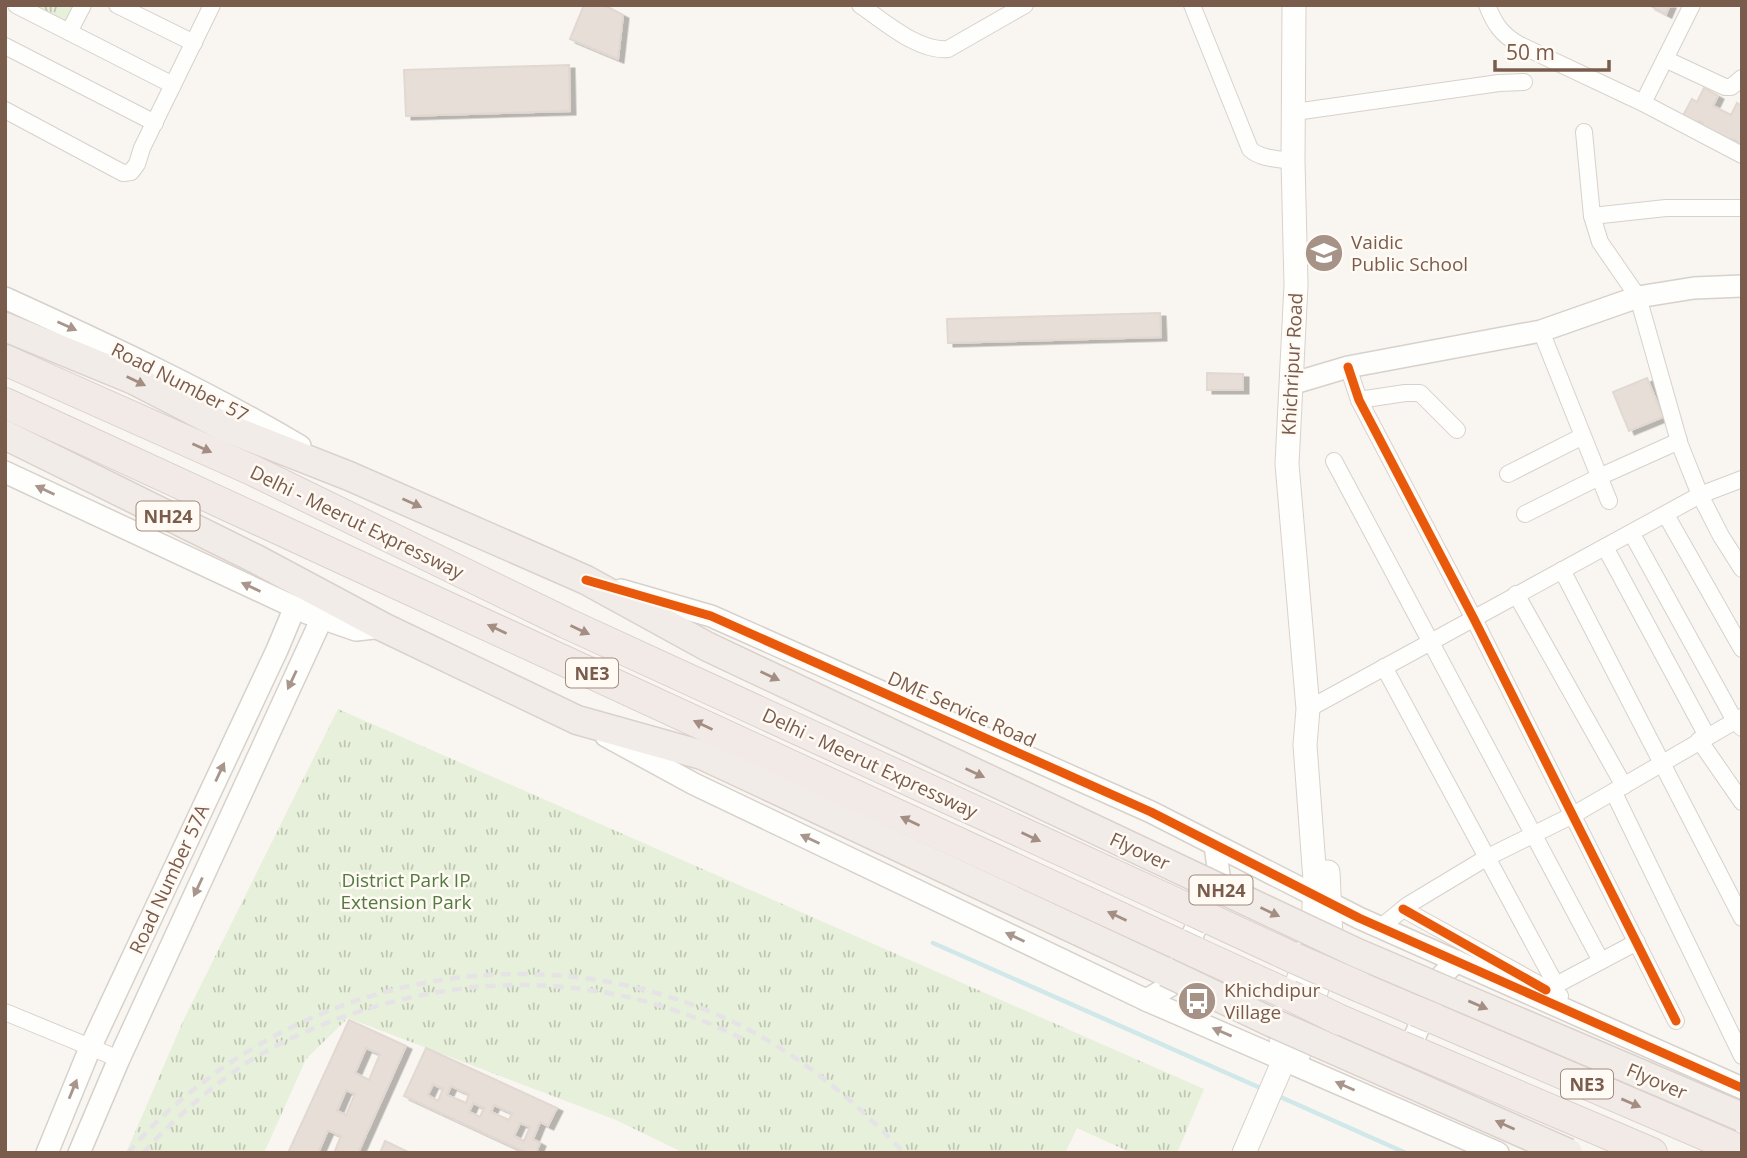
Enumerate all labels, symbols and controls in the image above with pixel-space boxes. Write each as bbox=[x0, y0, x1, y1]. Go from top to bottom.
scale bar bbox=[1495, 28, 1609, 72]
text: 50 m bbox=[1506, 38, 1555, 66]
place label: Vaidic Public School bbox=[1351, 229, 1468, 277]
school or university icon: Vaidic Public School bbox=[1303, 232, 1345, 274]
street label: Khichripur Road bbox=[1275, 292, 1309, 436]
one-way arrow bbox=[57, 321, 78, 332]
street label: Road Number 57 bbox=[107, 336, 253, 428]
one-way arrow bbox=[126, 375, 146, 387]
one-way arrow bbox=[191, 443, 212, 454]
street label: Delhi - Meerut Expressway bbox=[246, 459, 469, 585]
one-way arrow bbox=[35, 484, 55, 496]
one-way arrow bbox=[402, 497, 422, 509]
road number: NH24 bbox=[136, 502, 200, 530]
one-way arrow bbox=[240, 581, 261, 592]
one-way arrow bbox=[487, 623, 507, 635]
one-way arrow bbox=[570, 624, 590, 636]
road number: NE3 bbox=[566, 658, 618, 688]
street label: DME Service Road bbox=[884, 665, 1040, 753]
one-way arrow bbox=[286, 670, 298, 690]
one-way arrow bbox=[760, 670, 780, 682]
street label: Delhi - Meerut Expressway bbox=[758, 702, 982, 825]
one-way arrow bbox=[693, 719, 713, 731]
one-way arrow bbox=[214, 762, 226, 782]
one-way arrow bbox=[965, 768, 985, 779]
street label: Road Number 57A bbox=[123, 800, 215, 958]
one-way arrow bbox=[900, 815, 920, 826]
street label: Flyover bbox=[1106, 826, 1174, 876]
one-way arrow bbox=[1021, 832, 1042, 843]
one-way arrow bbox=[800, 834, 820, 845]
park label: District Park IP Extension Park bbox=[340, 867, 472, 915]
one-way arrow bbox=[192, 876, 203, 897]
road number: NH24 bbox=[1190, 876, 1252, 904]
one-way arrow bbox=[1260, 907, 1280, 918]
one-way arrow bbox=[1106, 910, 1127, 921]
one-way arrow bbox=[1005, 931, 1025, 943]
place label: Khichdipur Village bbox=[1224, 977, 1321, 1025]
bus stop icon: Khichdipur Village bbox=[1176, 980, 1218, 1022]
one-way arrow bbox=[1467, 1000, 1488, 1011]
one-way arrow bbox=[1212, 1026, 1232, 1038]
street label: Flyover bbox=[1623, 1057, 1692, 1105]
road number: NE3 bbox=[1561, 1070, 1613, 1098]
one-way arrow bbox=[67, 1079, 78, 1100]
one-way arrow bbox=[1335, 1080, 1356, 1091]
one-way arrow bbox=[1621, 1097, 1641, 1109]
one-way arrow bbox=[1495, 1119, 1516, 1130]

